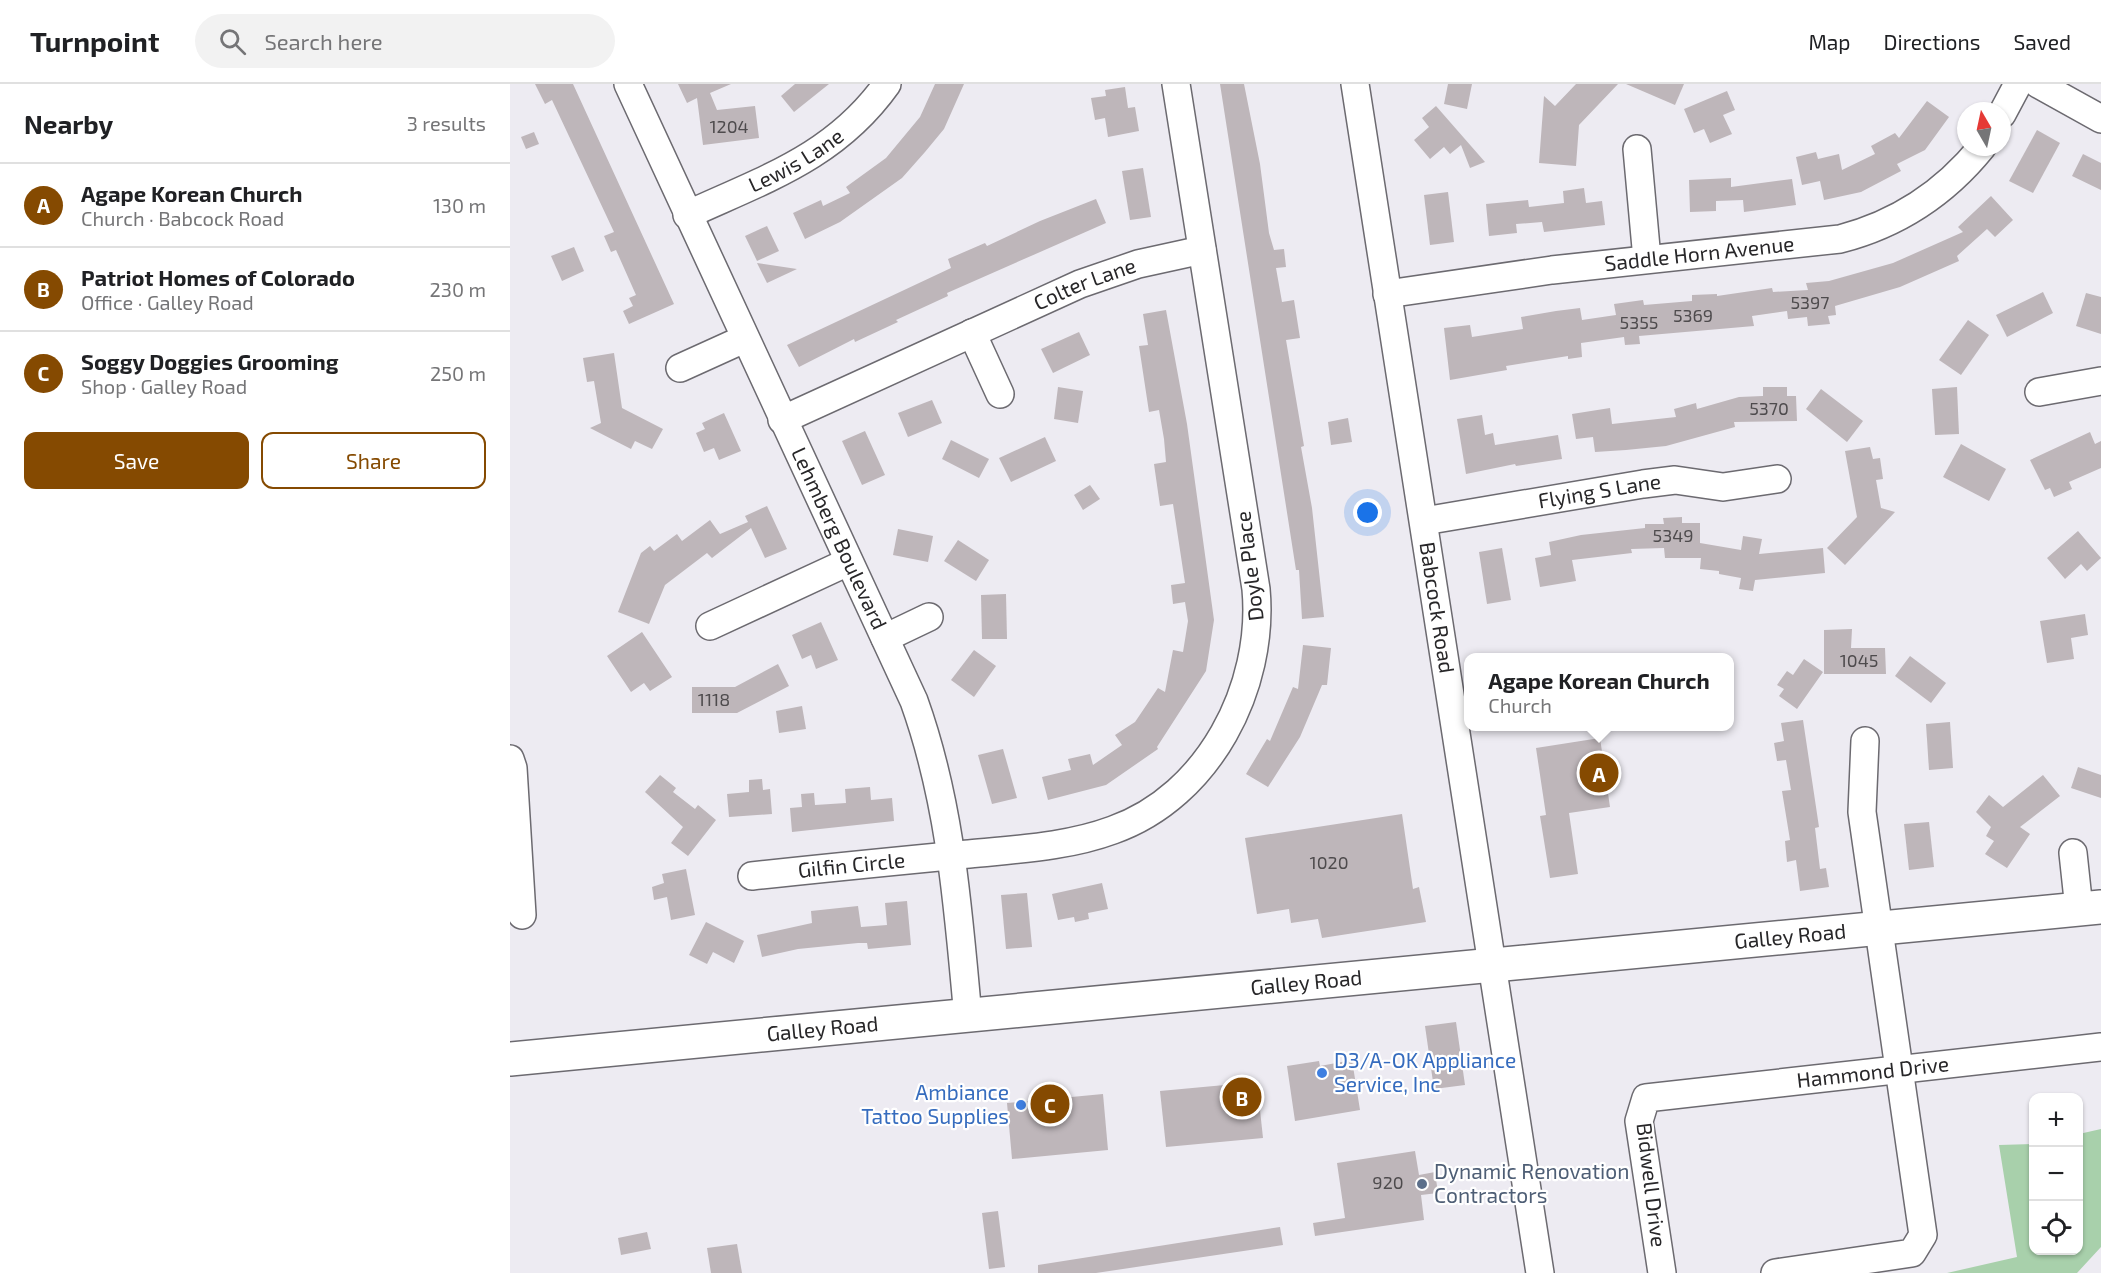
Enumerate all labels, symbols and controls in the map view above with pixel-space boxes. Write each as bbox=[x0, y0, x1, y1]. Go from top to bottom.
search box bbox=[195, 14, 615, 68]
text: Turnpoint bbox=[30, 24, 159, 58]
icon: search bbox=[216, 25, 249, 58]
text: Search here bbox=[264, 28, 383, 54]
text: Map bbox=[1808, 29, 1851, 54]
text: Directions bbox=[1884, 29, 1980, 54]
text: Saved bbox=[2013, 29, 2071, 54]
north arrow bbox=[1957, 102, 2011, 156]
text: Nearby bbox=[24, 108, 113, 139]
text: 3 results bbox=[407, 111, 486, 135]
house number: 1204 bbox=[709, 115, 749, 137]
street label: Lewis Lane bbox=[744, 122, 848, 197]
text: Agape Korean Church bbox=[81, 180, 302, 206]
text: A bbox=[37, 193, 50, 217]
text: 130 m bbox=[433, 193, 486, 217]
text: Church · Babcock Road bbox=[81, 206, 284, 230]
street label: Saddle Horn Avenue bbox=[1603, 230, 1795, 275]
street label: Colter Lane bbox=[1029, 252, 1139, 315]
text: Patriot Homes of Colorado bbox=[81, 264, 355, 290]
text: B bbox=[37, 277, 50, 301]
text: 230 m bbox=[430, 277, 486, 301]
text: Office · Galley Road bbox=[81, 290, 254, 314]
house number: 5397 bbox=[1790, 291, 1830, 313]
house number: 5369 bbox=[1673, 304, 1713, 326]
house number: 5355 bbox=[1620, 311, 1658, 333]
text: Soggy Doggies Grooming bbox=[81, 348, 339, 374]
text: C bbox=[38, 361, 49, 385]
text: 250 m bbox=[430, 361, 486, 385]
text: Shop · Galley Road bbox=[81, 374, 247, 398]
house number: 5370 bbox=[1749, 397, 1789, 419]
button: Save bbox=[24, 432, 249, 489]
button: Share bbox=[261, 432, 486, 489]
street label: Lehmberg Boulevard bbox=[787, 443, 893, 633]
street label: Flying S Lane bbox=[1536, 468, 1662, 513]
your location bbox=[1353, 498, 1382, 527]
street label: Doyle Place bbox=[1229, 510, 1268, 623]
house number: 5349 bbox=[1652, 524, 1694, 546]
street label: Babcock Road bbox=[1415, 540, 1460, 675]
house number: 1045 bbox=[1840, 649, 1878, 671]
popup bbox=[1464, 653, 1734, 731]
text: Agape Korean Church bbox=[1488, 667, 1710, 693]
house number: 1118 bbox=[698, 688, 730, 710]
text: Church bbox=[1488, 693, 1552, 717]
pin: A bbox=[1580, 750, 1618, 796]
street label: Gilfin Circle bbox=[797, 846, 906, 882]
house number: 1020 bbox=[1310, 851, 1349, 873]
street label: Galley Road bbox=[1733, 917, 1847, 953]
street label: Galley Road bbox=[1249, 964, 1363, 999]
street label: Galley Road bbox=[765, 1010, 879, 1045]
place label: D3/A-OK Appliance Service, Inc bbox=[1334, 1047, 1516, 1096]
street label: Hammond Drive bbox=[1795, 1050, 1950, 1092]
marker: D3/A-OK Appliance Service, Inc bbox=[1315, 1066, 1329, 1080]
pin: B bbox=[1222, 1074, 1262, 1120]
place label: Ambiance Tattoo Supplies bbox=[861, 1079, 1009, 1128]
pin: C bbox=[1030, 1082, 1070, 1126]
map controls bbox=[2029, 1093, 2083, 1255]
button: + bbox=[2029, 1093, 2083, 1147]
marker: Ambiance Tattoo Supplies bbox=[1014, 1098, 1028, 1112]
street label: Bidwell Drive bbox=[1632, 1121, 1673, 1249]
button: − bbox=[2029, 1147, 2083, 1201]
place label: Dynamic Renovation Contractors bbox=[1434, 1158, 1629, 1207]
house number: 920 bbox=[1372, 1171, 1404, 1193]
marker: Dynamic Renovation Contractors bbox=[1415, 1177, 1429, 1191]
button: locate bbox=[2029, 1201, 2083, 1255]

